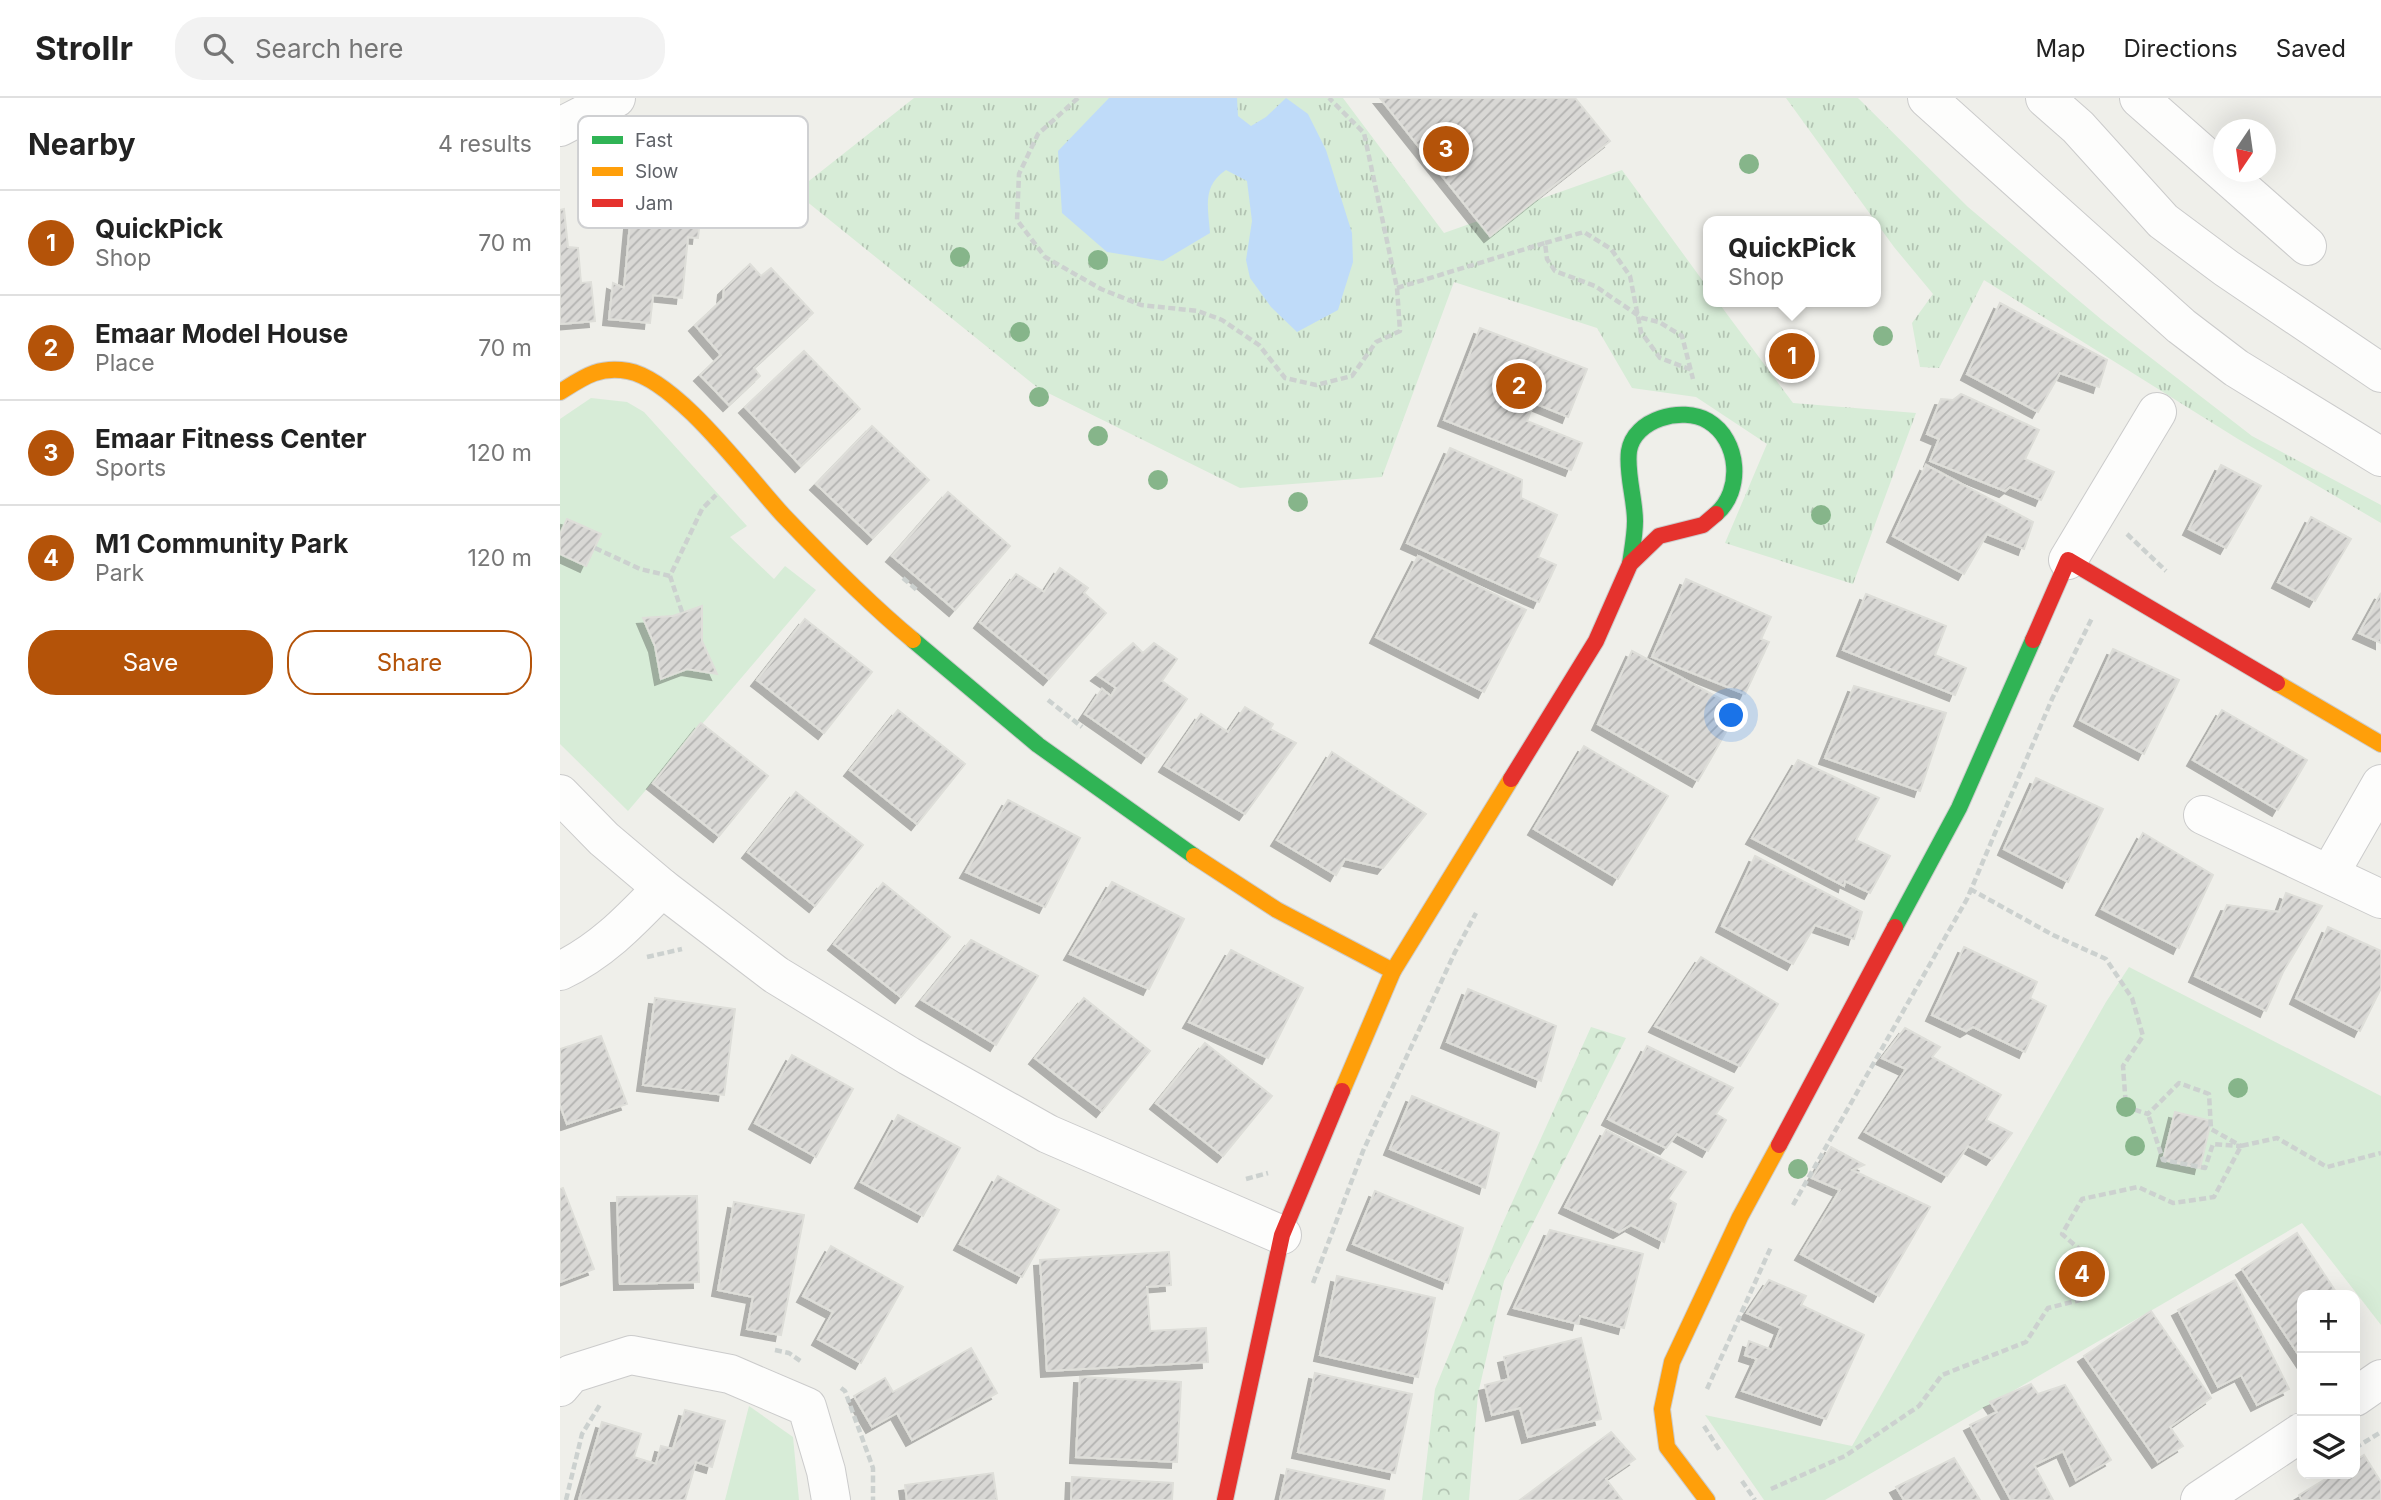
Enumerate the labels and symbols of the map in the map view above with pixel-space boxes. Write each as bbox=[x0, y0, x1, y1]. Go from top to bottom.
legend bbox=[578, 116, 808, 228]
north arrow bbox=[2213, 119, 2276, 182]
pin: 3 bbox=[1423, 123, 1469, 175]
text: Fast bbox=[635, 129, 673, 152]
text: Slow bbox=[635, 160, 678, 183]
text: Jam bbox=[635, 192, 673, 215]
pin: 1 bbox=[1769, 330, 1815, 382]
pin: 2 bbox=[1496, 360, 1542, 412]
your location bbox=[1714, 698, 1748, 732]
pin: 4 bbox=[2059, 1248, 2105, 1300]

